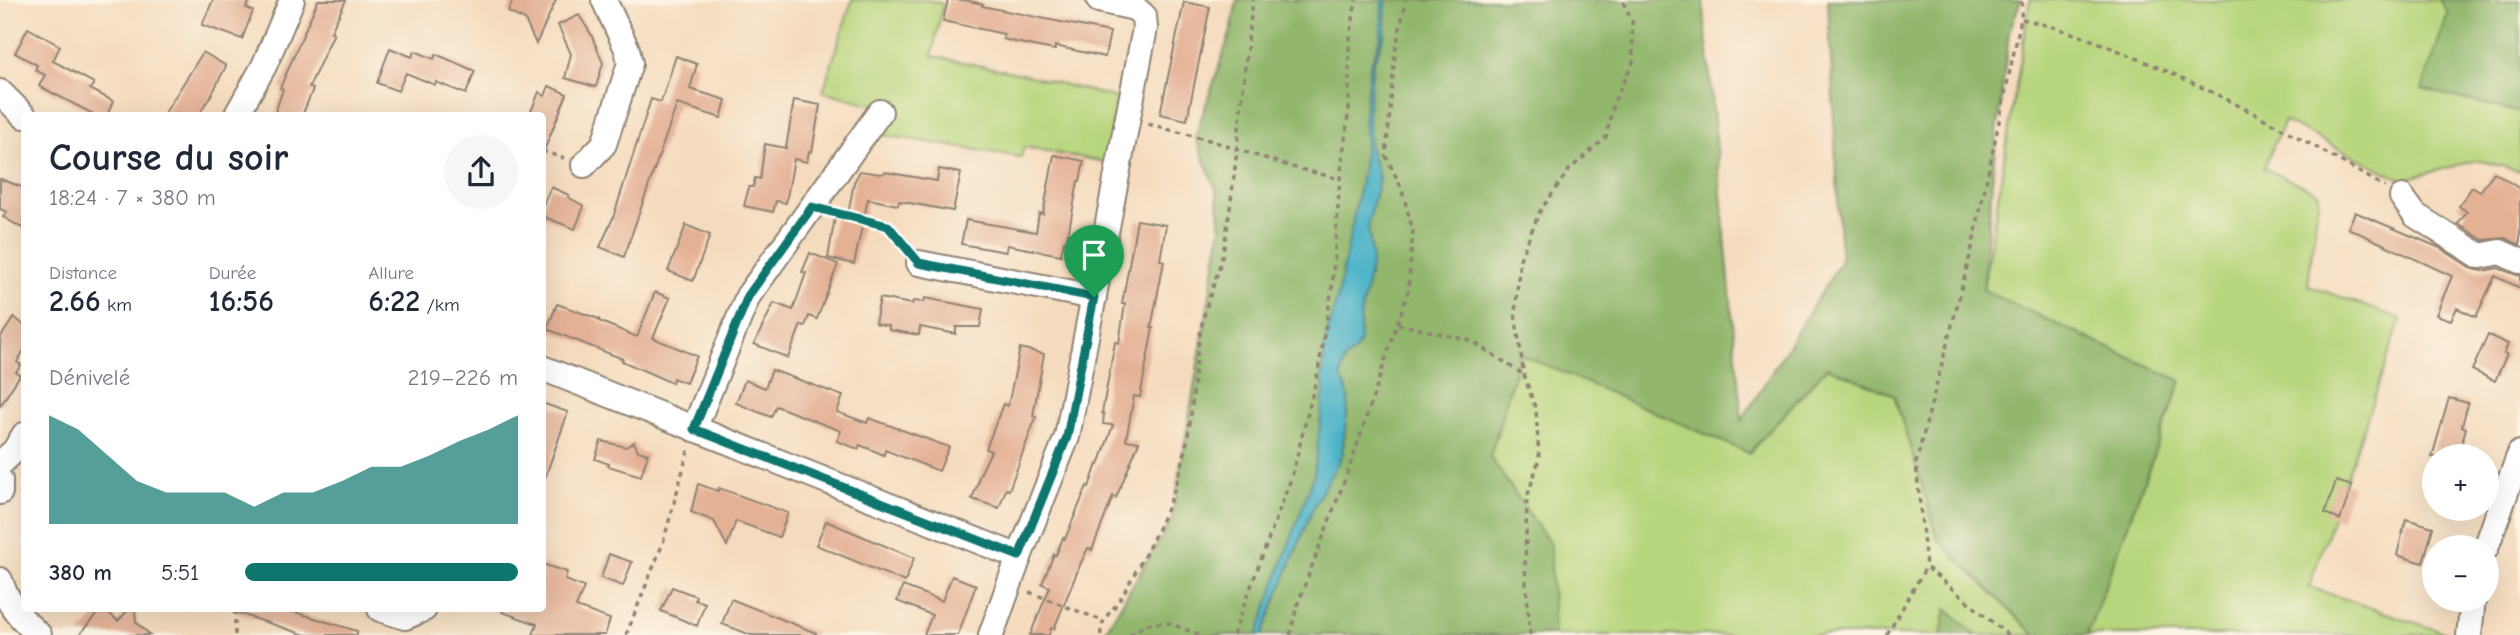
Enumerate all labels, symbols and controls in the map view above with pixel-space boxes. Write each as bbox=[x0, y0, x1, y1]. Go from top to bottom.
button: share bbox=[444, 135, 518, 209]
text: Course du soir bbox=[49, 136, 288, 180]
text: 18:24 · 7 × 380 m bbox=[49, 184, 216, 211]
pin bbox=[1064, 225, 1124, 297]
icon: arrive bbox=[1075, 236, 1113, 274]
text: Distance bbox=[49, 262, 117, 284]
text: Durée bbox=[209, 262, 256, 284]
text: Allure bbox=[368, 262, 414, 284]
text: 2.66 bbox=[49, 284, 101, 319]
text: 16:56 bbox=[209, 284, 274, 319]
text: 6:22 bbox=[368, 284, 420, 319]
text: km bbox=[101, 294, 132, 316]
text: /km bbox=[420, 294, 460, 316]
text: Dénivelé bbox=[49, 364, 130, 391]
text: 219–226 m bbox=[408, 364, 518, 391]
map controls bbox=[2422, 444, 2499, 612]
button: + bbox=[2422, 444, 2499, 521]
button: − bbox=[2422, 535, 2499, 612]
text: 380 m bbox=[49, 559, 112, 586]
text: 5:51 bbox=[161, 559, 199, 586]

